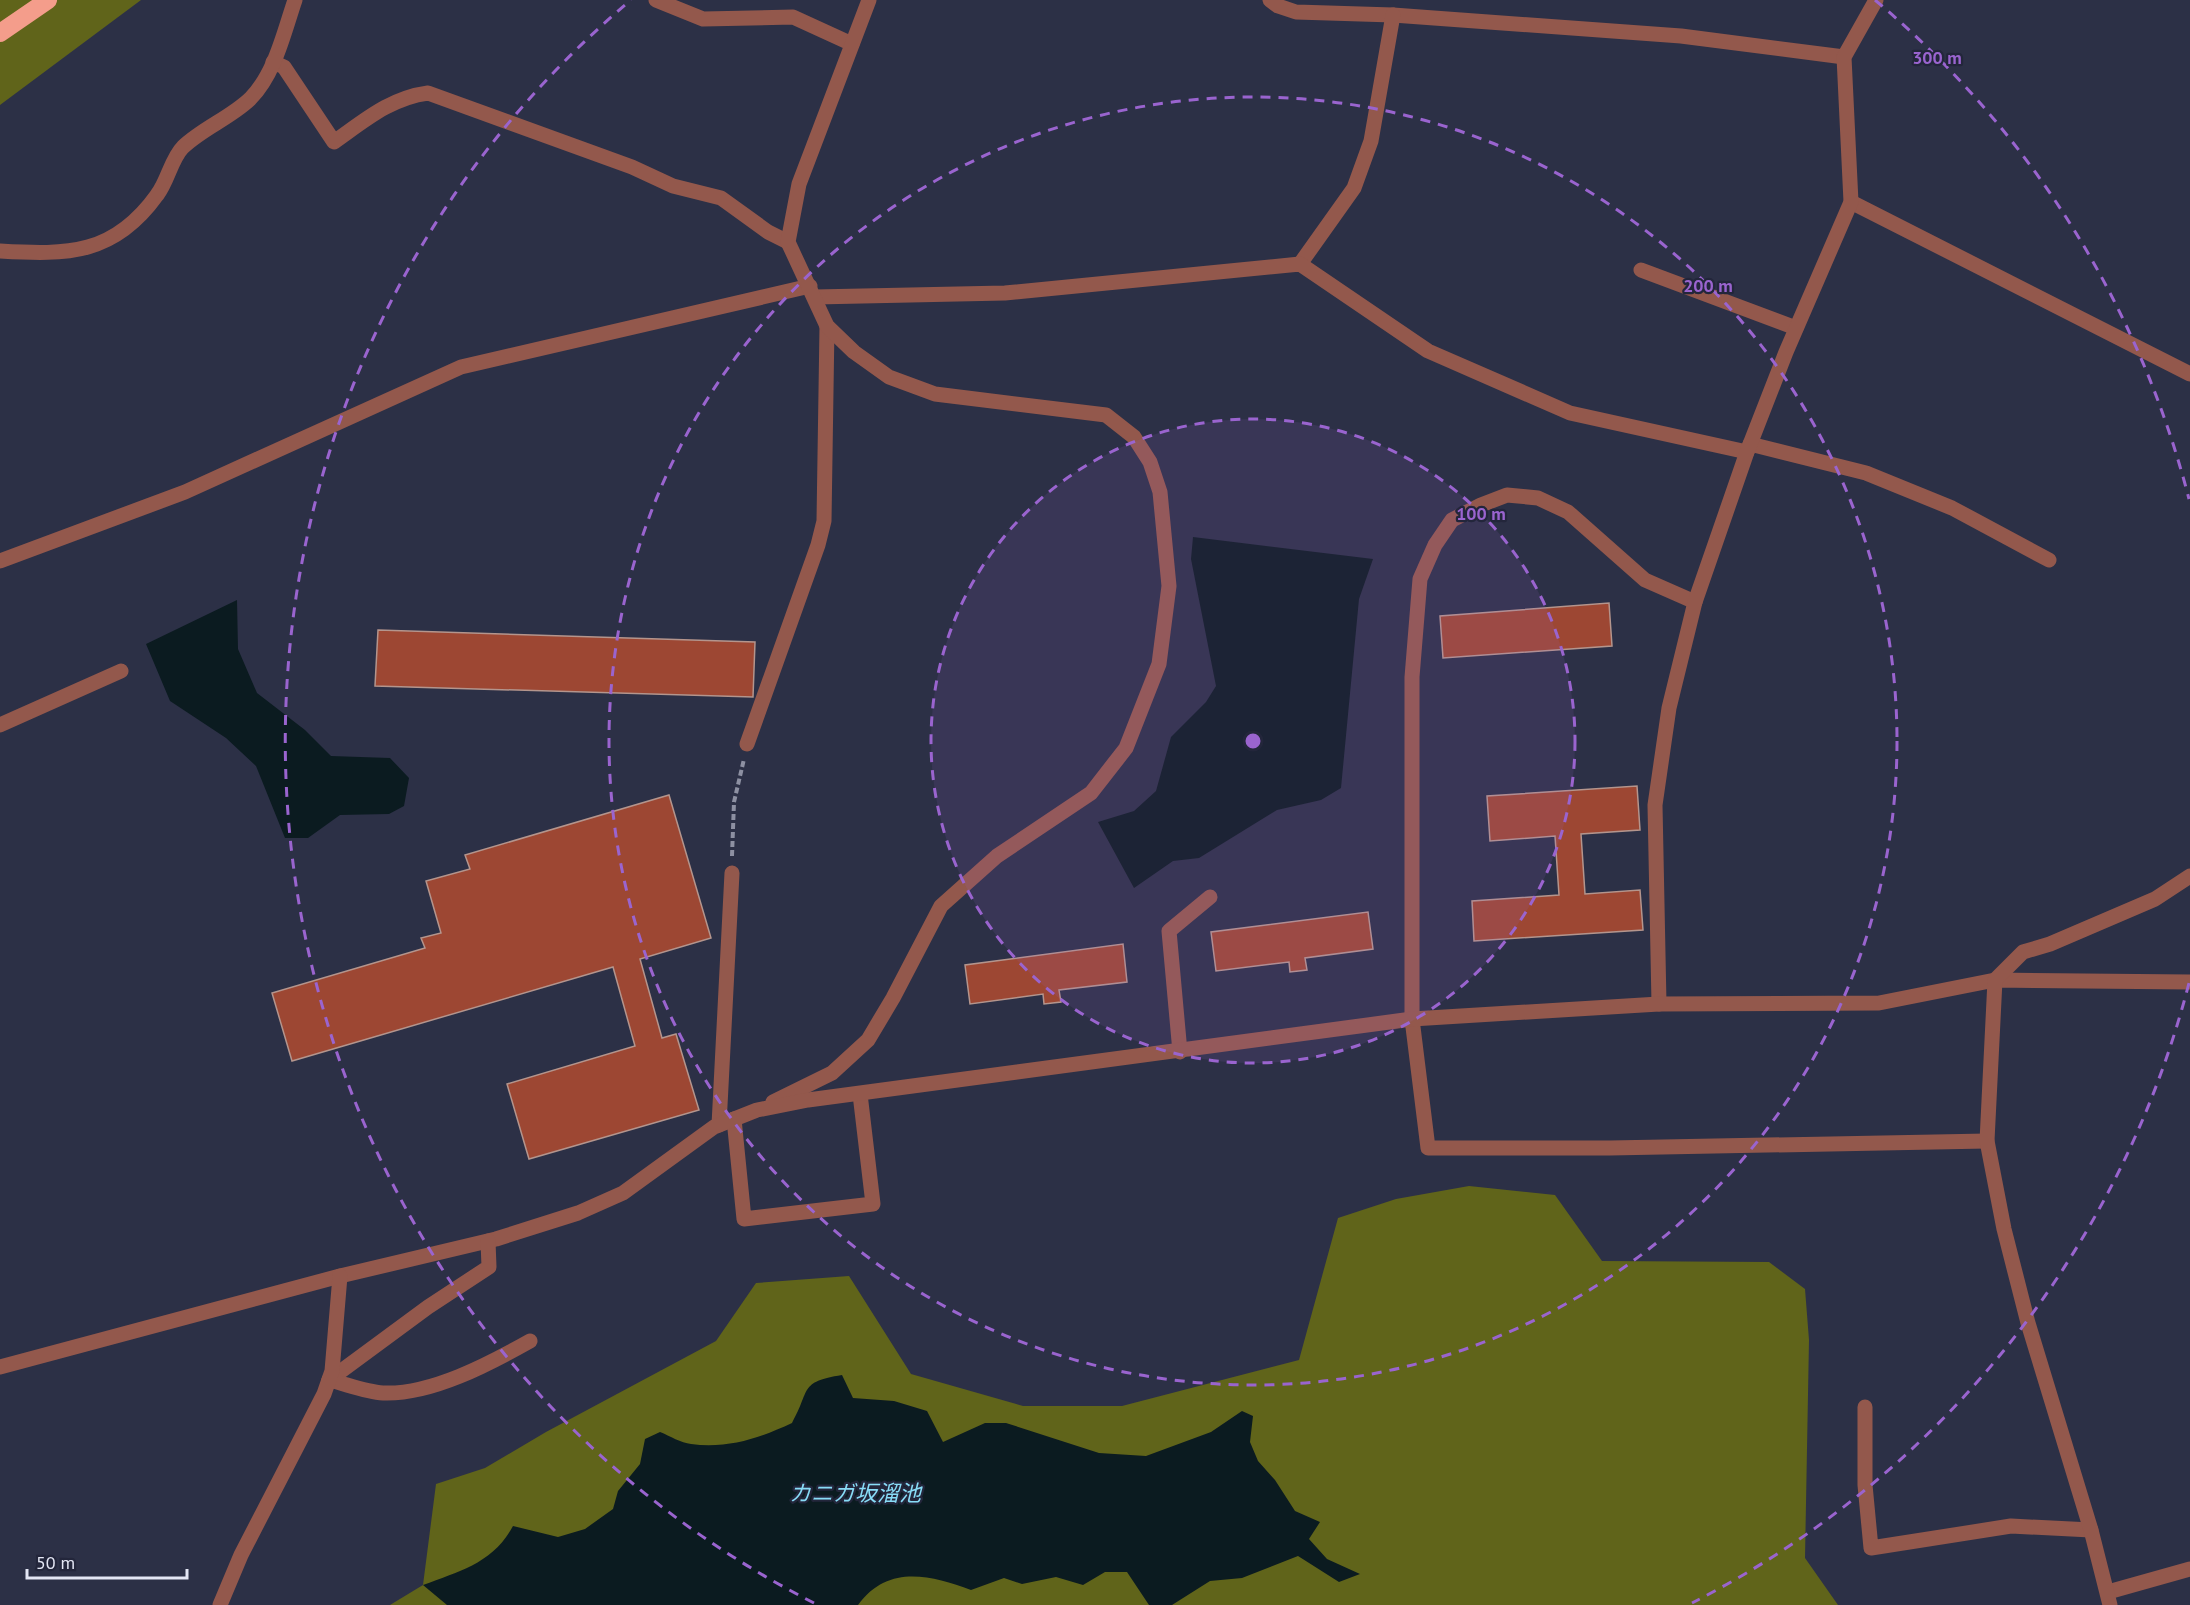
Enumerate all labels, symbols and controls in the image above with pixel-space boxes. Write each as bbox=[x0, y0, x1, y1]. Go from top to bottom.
text: 300 m bbox=[1912, 46, 1962, 69]
text: 200 m bbox=[1683, 274, 1733, 297]
text: 100 m bbox=[1456, 502, 1506, 525]
centre of rings bbox=[1243, 731, 1263, 751]
water label: カニガ坂溜池 bbox=[789, 1479, 923, 1507]
scale bar bbox=[27, 1542, 188, 1580]
text: 50 m bbox=[36, 1551, 75, 1574]

